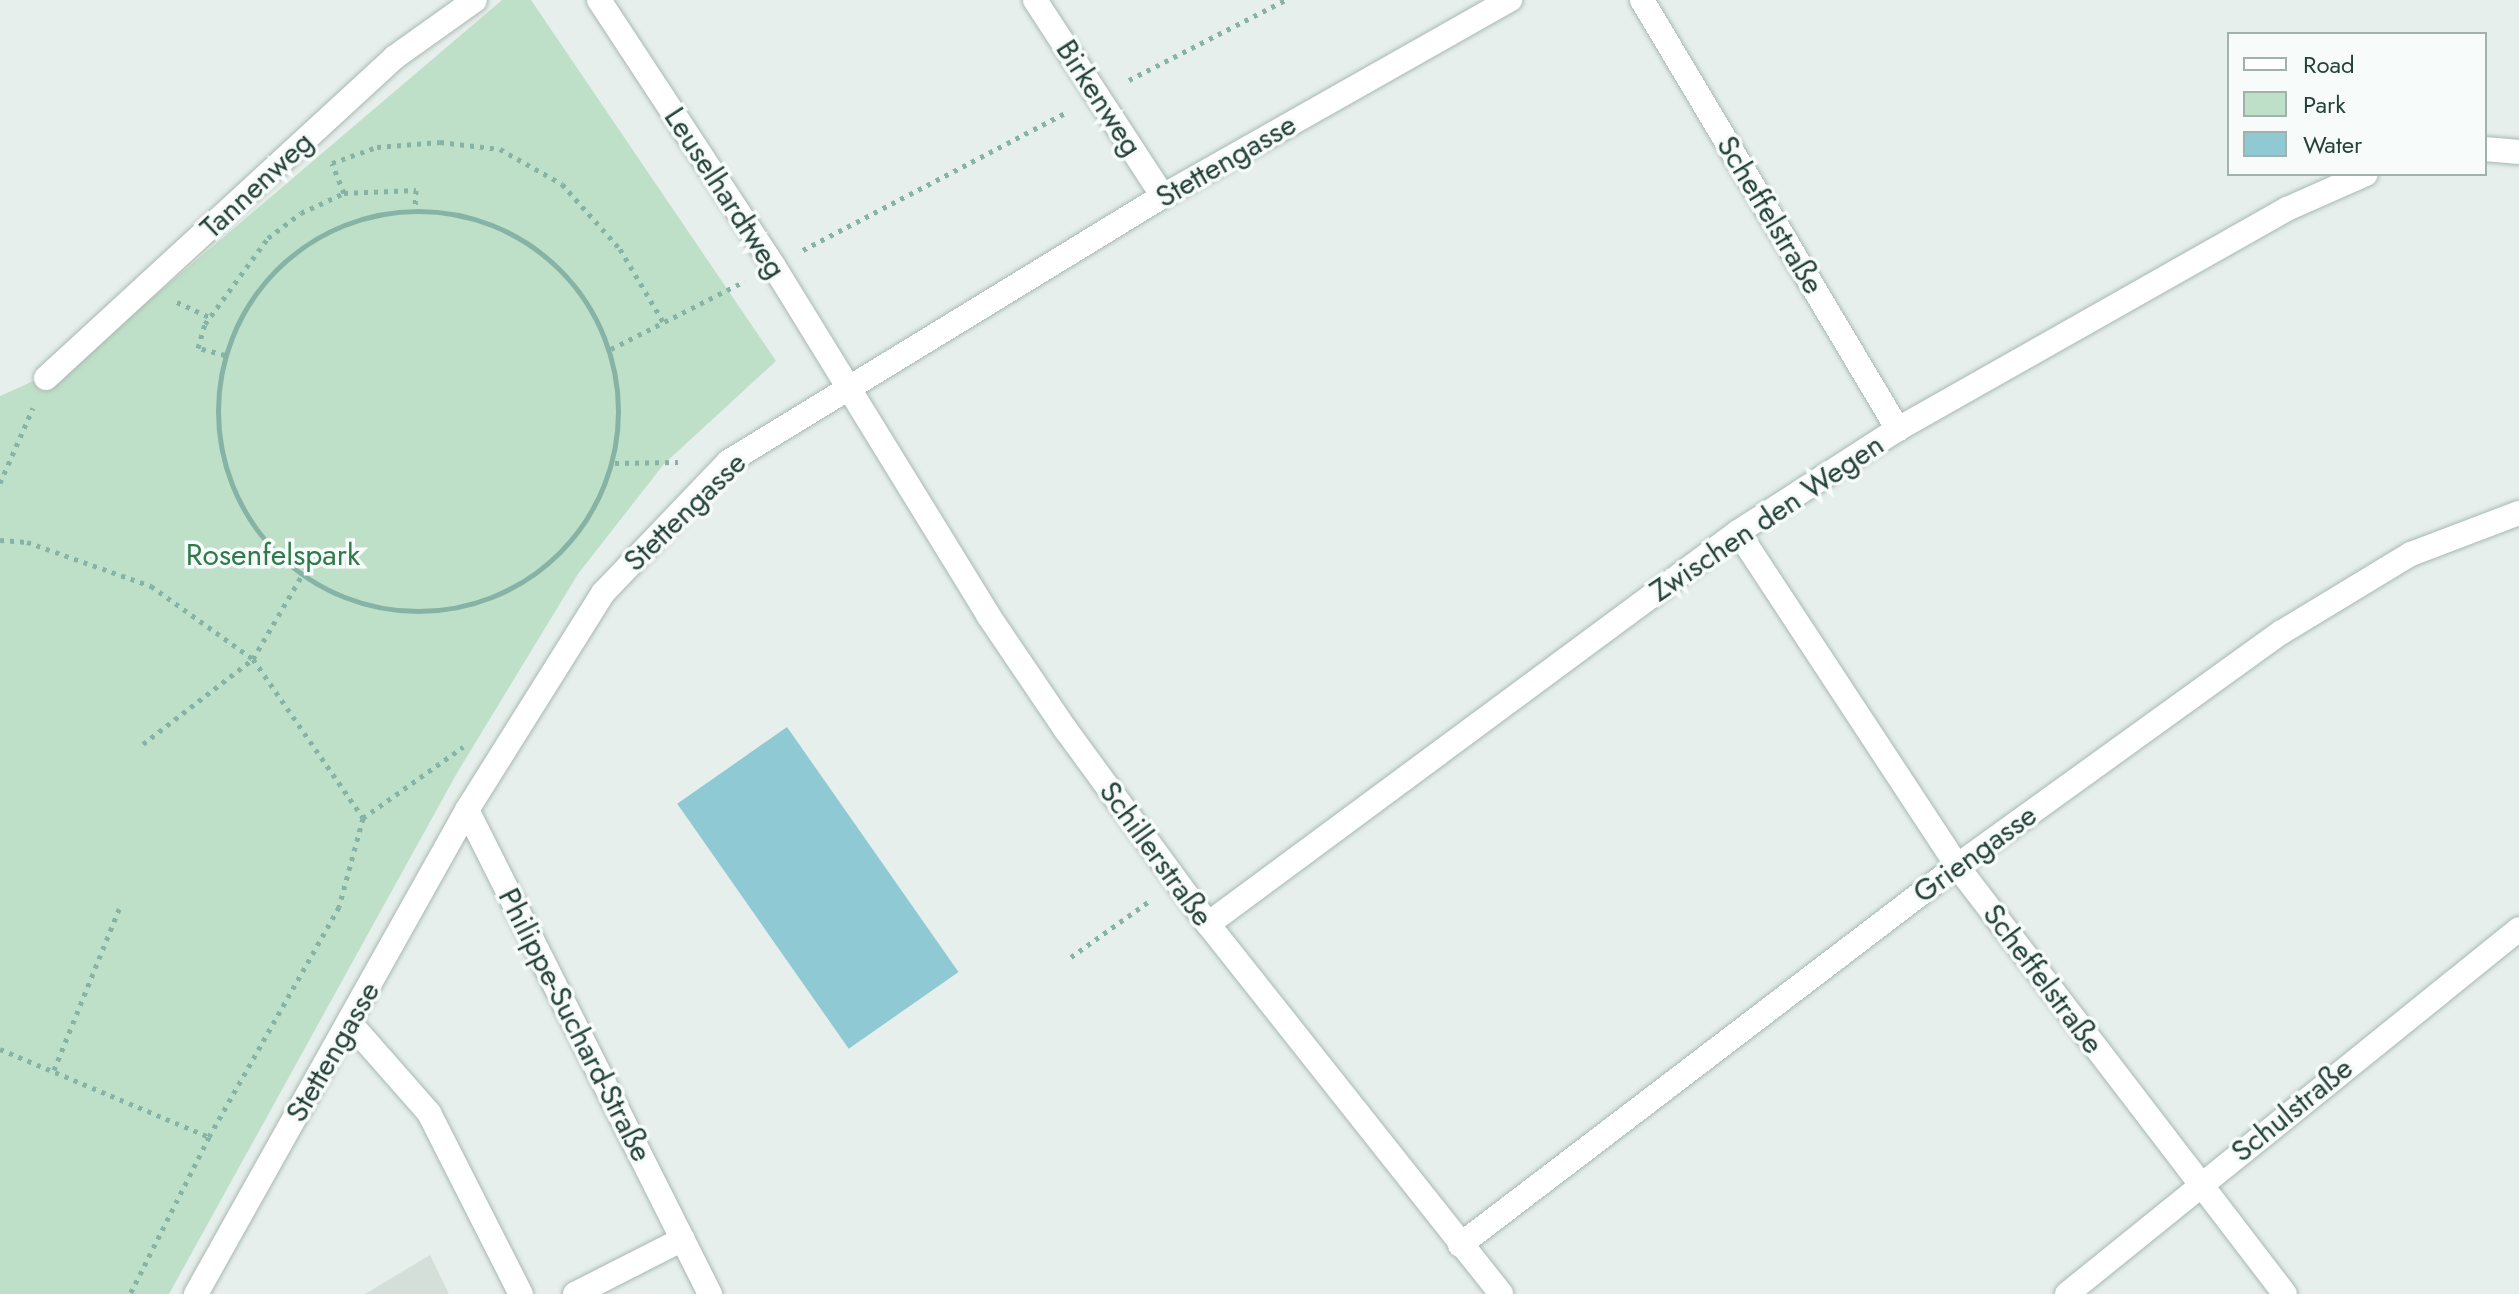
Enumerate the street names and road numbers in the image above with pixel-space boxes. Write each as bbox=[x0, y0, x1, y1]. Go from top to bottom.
street label: Birkenweg bbox=[1048, 33, 1150, 163]
street label: Leuselhardtweg bbox=[656, 101, 794, 285]
street label: Stettengasse bbox=[1150, 106, 1302, 216]
street label: Tannenweg bbox=[193, 124, 321, 246]
street label: Scheffelstraße bbox=[1709, 129, 1831, 301]
street label: Zwischen den Wegen bbox=[1643, 427, 1891, 609]
street label: Stettengasse bbox=[616, 445, 754, 579]
street label: Schillerstraße bbox=[1091, 775, 1221, 933]
street label: Griengasse bbox=[1906, 797, 2044, 911]
street label: Philippe-Suchard-Straße bbox=[490, 882, 660, 1168]
street label: Scheffelstraße bbox=[1975, 897, 2111, 1061]
street label: Stettengasse bbox=[278, 976, 388, 1128]
street label: Schulstraße bbox=[2224, 1050, 2360, 1170]

